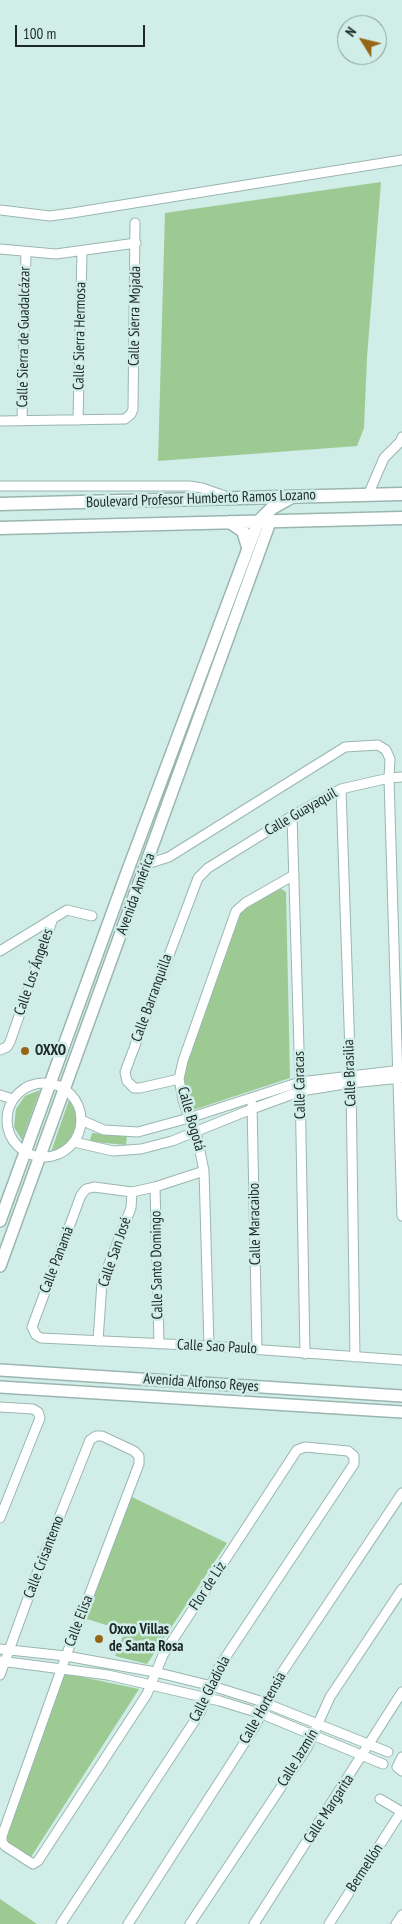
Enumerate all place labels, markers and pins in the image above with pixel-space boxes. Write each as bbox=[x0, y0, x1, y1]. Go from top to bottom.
place label: OXXO bbox=[35, 1042, 66, 1060]
marker: OXXO bbox=[19, 1045, 31, 1057]
place label: Oxxo Villas de Santa Rosa bbox=[109, 1621, 183, 1656]
marker: Oxxo Villas de Santa Rosa bbox=[93, 1633, 105, 1645]

